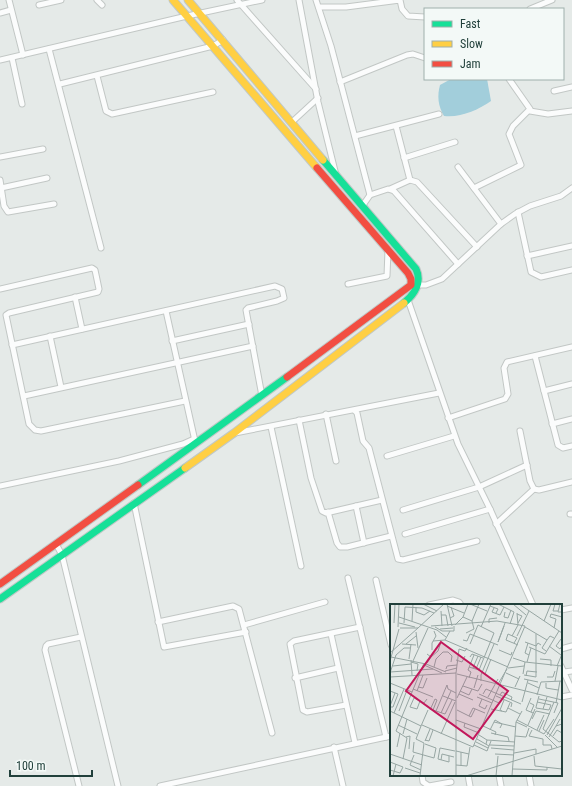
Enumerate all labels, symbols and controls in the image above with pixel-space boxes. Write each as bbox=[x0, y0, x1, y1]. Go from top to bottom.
legend bbox=[424, 8, 564, 80]
text: Fast bbox=[460, 17, 481, 31]
text: Slow bbox=[460, 37, 483, 51]
text: Jam bbox=[460, 57, 481, 71]
inset map bbox=[390, 604, 562, 776]
scale bar bbox=[10, 752, 92, 778]
text: 100 m bbox=[16, 759, 46, 773]

